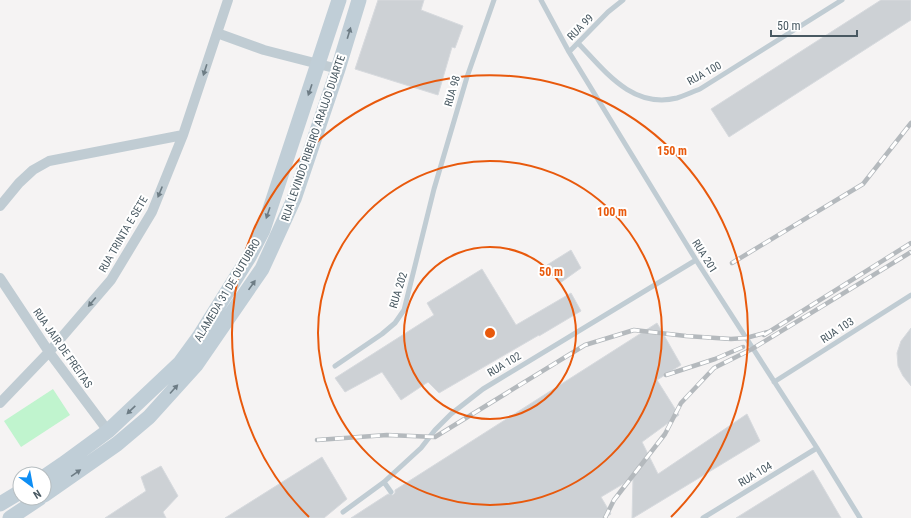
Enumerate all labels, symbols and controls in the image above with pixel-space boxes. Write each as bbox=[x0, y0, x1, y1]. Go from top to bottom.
street label: RUA 99 bbox=[565, 12, 596, 43]
scale bar bbox=[771, 12, 857, 38]
text: 50 m bbox=[777, 19, 801, 33]
one-way arrow bbox=[346, 27, 352, 39]
street label: RUA LEVINDO RIBEIRO ARAUJO DUARTE bbox=[279, 53, 348, 223]
street label: RUA 100 bbox=[685, 59, 724, 88]
one-way arrow bbox=[202, 65, 208, 77]
street label: RUA 98 bbox=[442, 74, 463, 108]
one-way arrow bbox=[306, 85, 312, 97]
text: 150 m bbox=[657, 144, 687, 158]
one-way arrow bbox=[157, 187, 163, 198]
street label: RUA TRINTA E SETE bbox=[96, 193, 151, 275]
text: 100 m bbox=[597, 205, 627, 219]
one-way arrow bbox=[265, 208, 271, 220]
street label: ALAMEDA 31 DE OUTUBRO bbox=[192, 236, 263, 344]
street label: RUA 201 bbox=[689, 237, 720, 275]
text: 50 m bbox=[539, 265, 563, 279]
street label: RUA 202 bbox=[387, 271, 410, 310]
one-way arrow bbox=[248, 279, 256, 290]
one-way arrow bbox=[87, 297, 96, 308]
street label: RUA JAIR DE FREITAS bbox=[30, 306, 95, 391]
street label: RUA 103 bbox=[818, 315, 856, 346]
centre of rings bbox=[483, 326, 497, 340]
street label: RUA 102 bbox=[485, 349, 523, 380]
one-way arrow bbox=[170, 383, 179, 394]
one-way arrow bbox=[126, 405, 136, 415]
street label: RUA 104 bbox=[736, 459, 775, 490]
north arrow bbox=[12, 466, 52, 506]
one-way arrow bbox=[71, 469, 81, 477]
text: N bbox=[31, 487, 43, 501]

